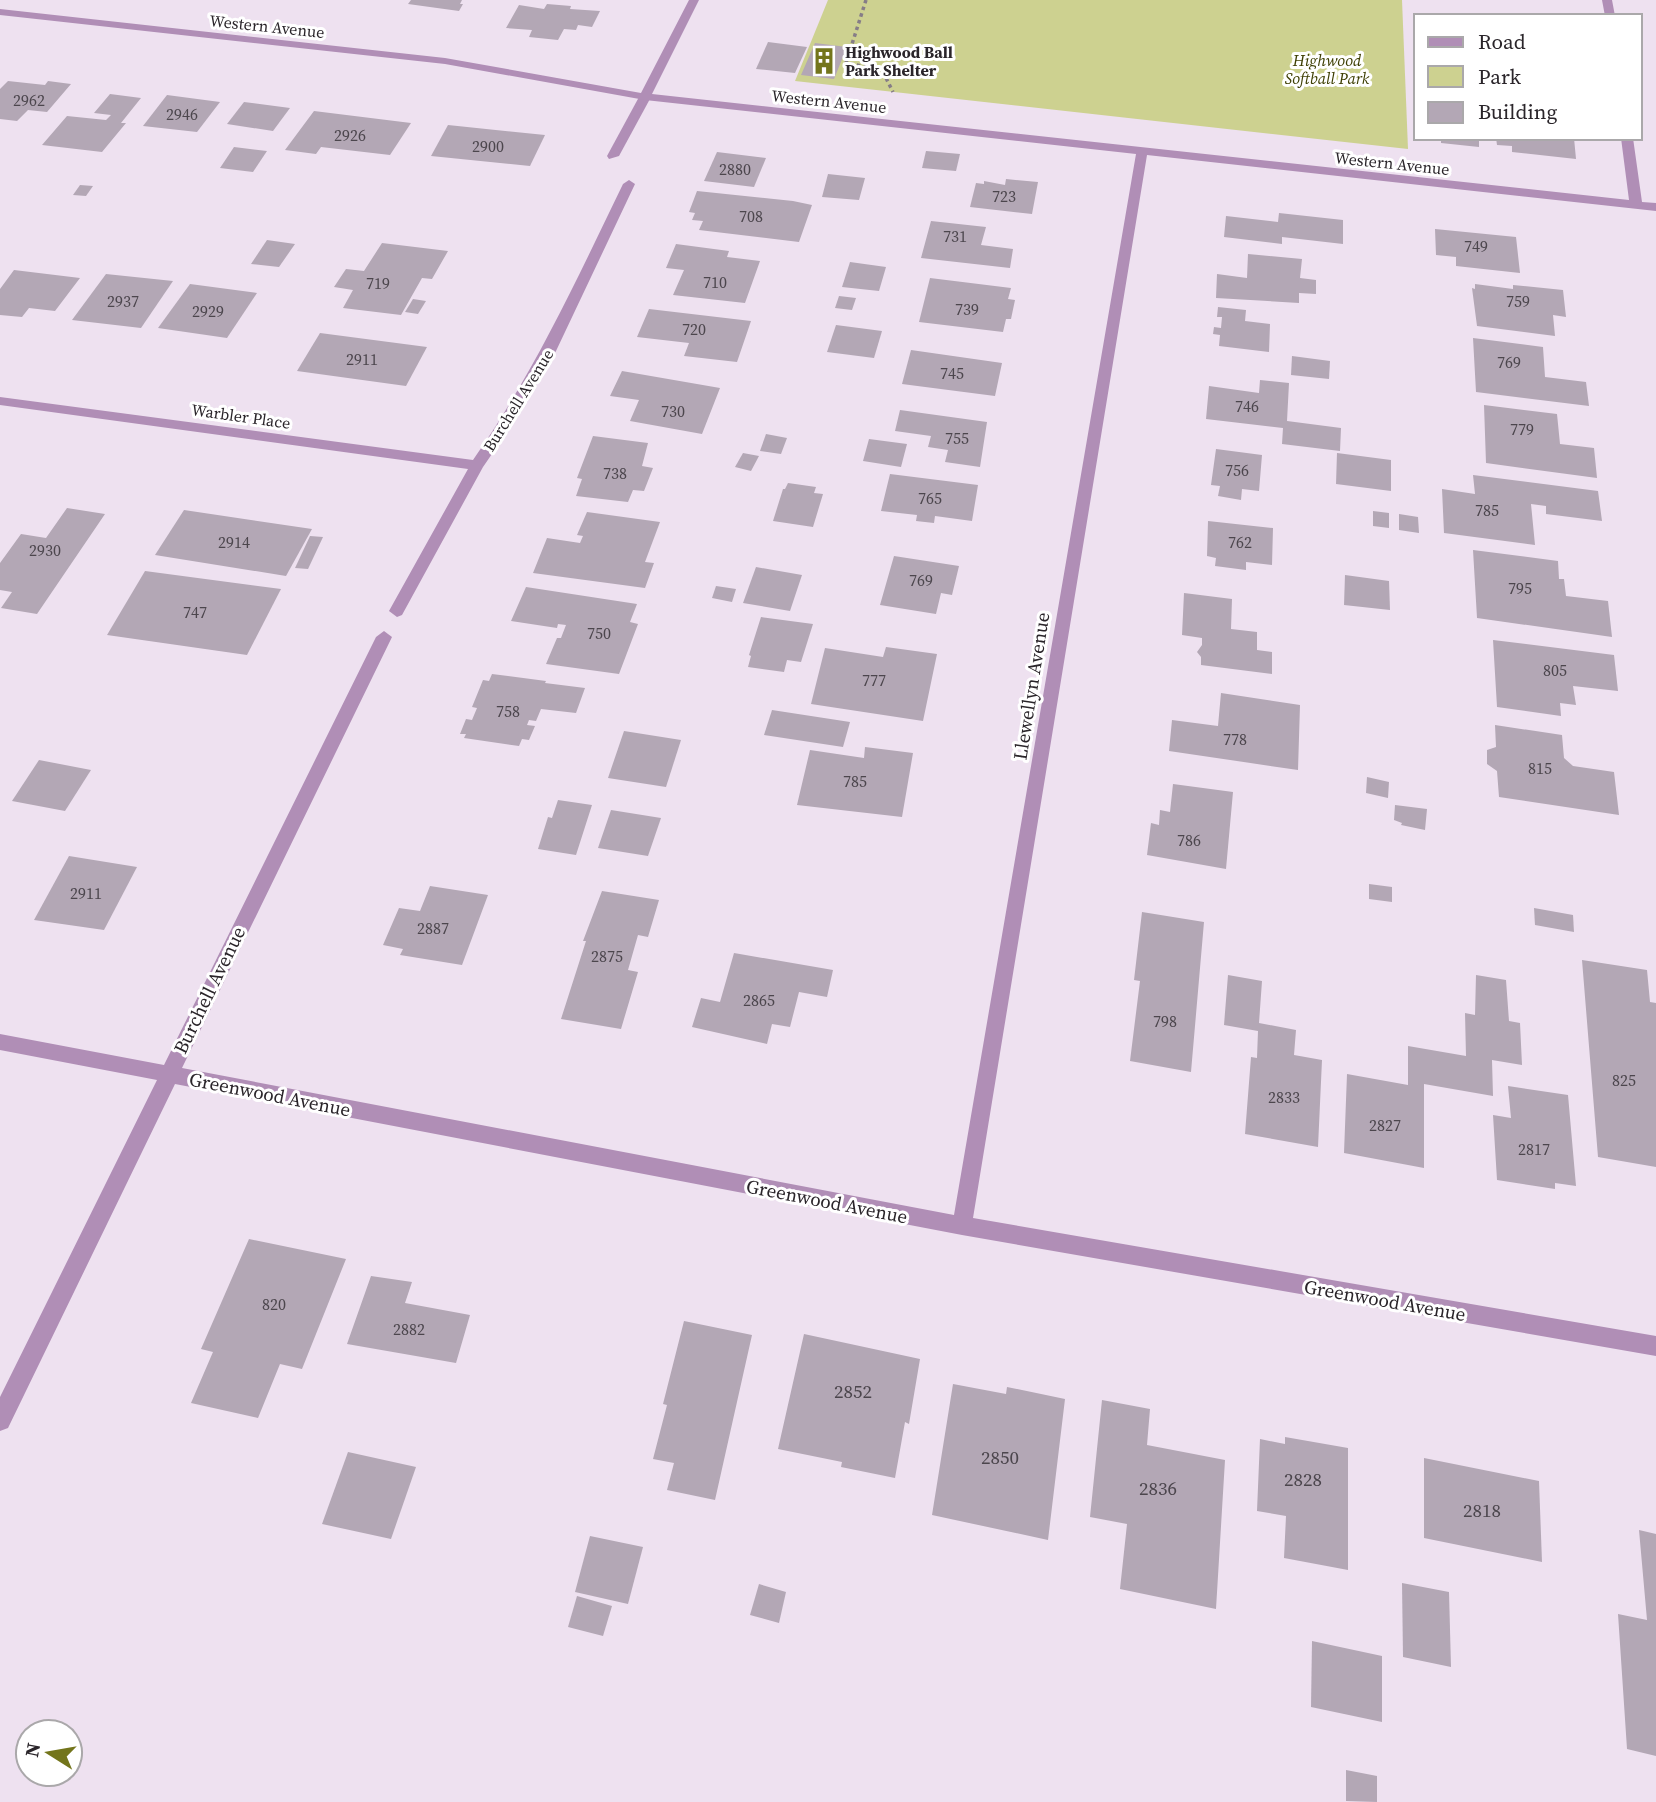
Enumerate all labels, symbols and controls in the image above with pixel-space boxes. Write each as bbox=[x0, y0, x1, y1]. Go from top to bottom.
street label: Western Avenue bbox=[208, 9, 326, 43]
legend bbox=[1414, 14, 1642, 140]
text: Road bbox=[1478, 27, 1526, 56]
place label: Highwood Ball Park Shelter bbox=[845, 41, 953, 81]
building icon: Highwood Ball Park Shelter bbox=[809, 46, 839, 76]
park label: Highwood Softball Park bbox=[1285, 49, 1370, 89]
text: Park bbox=[1478, 62, 1522, 91]
street label: Western Avenue bbox=[770, 84, 888, 118]
house number: 2962 bbox=[13, 89, 45, 111]
text: Building bbox=[1478, 97, 1557, 126]
house number: 2946 bbox=[166, 103, 198, 125]
house number: 2926 bbox=[334, 124, 366, 146]
house number: 2900 bbox=[472, 135, 504, 157]
street label: Western Avenue bbox=[1333, 146, 1451, 180]
house number: 2880 bbox=[719, 158, 751, 180]
house number: 723 bbox=[992, 185, 1016, 207]
house number: 708 bbox=[739, 205, 763, 227]
house number: 731 bbox=[943, 225, 967, 247]
house number: 749 bbox=[1464, 235, 1488, 257]
house number: 710 bbox=[703, 271, 727, 293]
house number: 719 bbox=[366, 272, 390, 294]
house number: 2937 bbox=[107, 290, 139, 312]
house number: 759 bbox=[1506, 290, 1530, 312]
house number: 739 bbox=[955, 298, 979, 320]
house number: 2929 bbox=[192, 300, 224, 322]
house number: 720 bbox=[682, 318, 706, 340]
street label: Burchell Avenue bbox=[478, 345, 558, 455]
house number: 2911 bbox=[346, 348, 378, 370]
house number: 769 bbox=[1497, 351, 1521, 373]
house number: 745 bbox=[940, 362, 964, 384]
house number: 746 bbox=[1235, 395, 1259, 417]
street label: Warbler Place bbox=[190, 398, 292, 434]
house number: 730 bbox=[661, 400, 685, 422]
house number: 779 bbox=[1510, 418, 1534, 440]
house number: 755 bbox=[945, 427, 969, 449]
house number: 756 bbox=[1225, 459, 1249, 481]
house number: 738 bbox=[603, 462, 627, 484]
house number: 765 bbox=[918, 487, 942, 509]
house number: 785 bbox=[1475, 499, 1499, 521]
house number: 2914 bbox=[218, 531, 250, 553]
house number: 762 bbox=[1228, 531, 1252, 553]
house number: 2930 bbox=[29, 539, 61, 561]
house number: 769 bbox=[909, 569, 933, 591]
house number: 795 bbox=[1508, 577, 1532, 599]
house number: 747 bbox=[183, 601, 207, 623]
street label: Llewellyn Avenue bbox=[1006, 610, 1056, 762]
house number: 750 bbox=[587, 622, 611, 644]
house number: 805 bbox=[1543, 659, 1567, 681]
house number: 777 bbox=[862, 669, 886, 691]
house number: 758 bbox=[496, 700, 520, 722]
house number: 778 bbox=[1223, 728, 1247, 750]
house number: 815 bbox=[1528, 757, 1552, 779]
house number: 785 bbox=[843, 770, 867, 792]
house number: 786 bbox=[1177, 829, 1201, 851]
house number: 2911 bbox=[70, 882, 102, 904]
house number: 2887 bbox=[417, 917, 449, 939]
street label: Burchell Avenue bbox=[167, 922, 251, 1058]
house number: 2875 bbox=[591, 945, 623, 967]
house number: 2865 bbox=[743, 989, 775, 1011]
house number: 798 bbox=[1153, 1010, 1177, 1032]
street label: Greenwood Avenue bbox=[187, 1066, 353, 1122]
house number: 825 bbox=[1612, 1069, 1636, 1091]
house number: 2833 bbox=[1268, 1086, 1300, 1108]
house number: 2827 bbox=[1369, 1114, 1401, 1136]
house number: 2817 bbox=[1518, 1138, 1550, 1160]
street label: Greenwood Avenue bbox=[744, 1173, 910, 1229]
street label: Greenwood Avenue bbox=[1302, 1273, 1468, 1327]
house number: 820 bbox=[262, 1293, 286, 1315]
house number: 2882 bbox=[393, 1318, 425, 1340]
house number: 2852 bbox=[834, 1378, 872, 1404]
house number: 2850 bbox=[981, 1444, 1019, 1470]
house number: 2828 bbox=[1284, 1466, 1322, 1492]
house number: 2836 bbox=[1139, 1475, 1177, 1501]
house number: 2818 bbox=[1463, 1497, 1501, 1523]
north arrow bbox=[14, 1718, 84, 1788]
text: N bbox=[18, 1740, 46, 1759]

